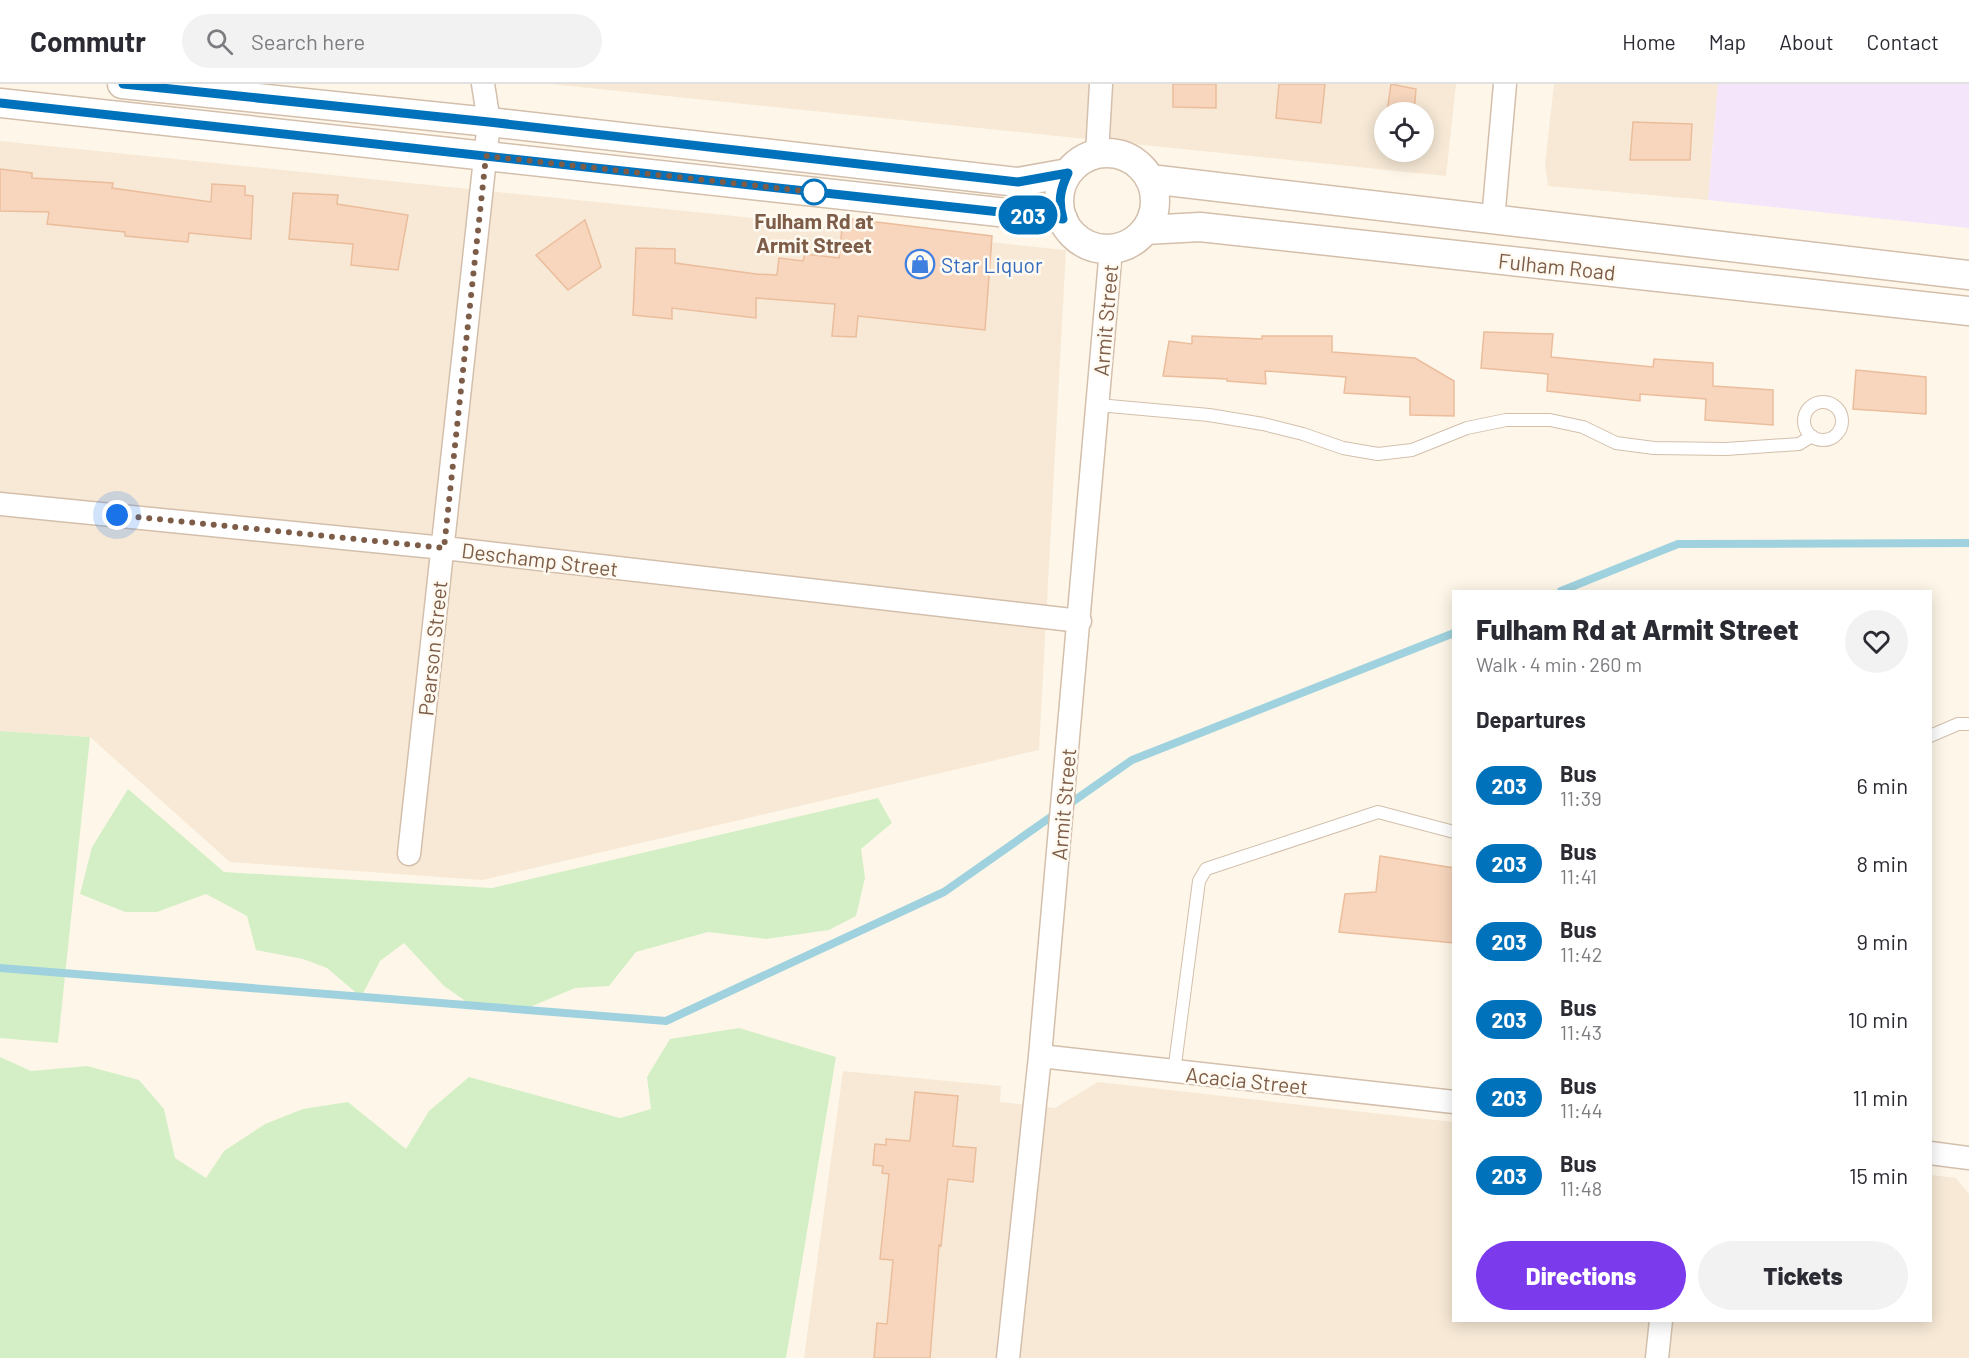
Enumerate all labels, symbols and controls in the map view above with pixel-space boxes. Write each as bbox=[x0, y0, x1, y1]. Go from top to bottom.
search box bbox=[182, 14, 602, 68]
text: Commutr bbox=[30, 24, 146, 58]
icon: search bbox=[203, 25, 236, 58]
text: Search here bbox=[251, 28, 365, 54]
text: Home bbox=[1622, 29, 1676, 54]
text: Map bbox=[1709, 29, 1746, 54]
text: About bbox=[1779, 29, 1834, 54]
text: Contact bbox=[1867, 29, 1939, 54]
map controls bbox=[1374, 102, 1434, 162]
button: locate bbox=[1374, 102, 1434, 162]
marker: Fulham Rd at Armit Street bbox=[801, 179, 827, 205]
line badge: 203 bbox=[994, 196, 1062, 234]
text: 203 bbox=[1010, 203, 1046, 228]
place label: Fulham Rd at Armit Street bbox=[754, 208, 874, 257]
street label: Fulham Road bbox=[1497, 247, 1617, 285]
shop icon: Star Liquor bbox=[904, 248, 936, 280]
place label: Star Liquor bbox=[941, 252, 1043, 277]
street label: Armit Street bbox=[1088, 263, 1122, 377]
your location bbox=[102, 500, 132, 530]
street label: Deschamp Street bbox=[460, 537, 620, 581]
street label: Pearson Street bbox=[412, 579, 452, 717]
button: heart bbox=[1845, 610, 1908, 673]
text: Fulham Rd at Armit Street bbox=[1476, 612, 1799, 646]
text: Walk · 4 min · 260 m bbox=[1476, 652, 1642, 676]
text: Departures bbox=[1476, 706, 1586, 732]
street label: Armit Street bbox=[1046, 747, 1080, 861]
text: Bus bbox=[1560, 760, 1597, 786]
text: 6 min bbox=[1857, 772, 1908, 798]
text: 203 bbox=[1491, 773, 1527, 798]
text: 11:39 bbox=[1560, 786, 1602, 810]
text: Bus bbox=[1560, 838, 1597, 864]
text: 8 min bbox=[1856, 850, 1908, 876]
text: 203 bbox=[1491, 851, 1527, 876]
text: 11:41 bbox=[1560, 864, 1597, 888]
text: Bus bbox=[1560, 916, 1597, 942]
text: 9 min bbox=[1856, 928, 1908, 954]
text: 203 bbox=[1491, 929, 1527, 954]
text: 11:42 bbox=[1560, 942, 1603, 966]
text: Bus bbox=[1560, 994, 1597, 1020]
text: 10 min bbox=[1848, 1006, 1908, 1032]
text: 203 bbox=[1491, 1007, 1527, 1032]
text: 11:43 bbox=[1560, 1020, 1602, 1044]
street label: Acacia Street bbox=[1185, 1061, 1309, 1099]
text: Bus bbox=[1560, 1072, 1597, 1098]
text: 11 min bbox=[1852, 1084, 1908, 1110]
text: 203 bbox=[1491, 1085, 1527, 1110]
text: 11:44 bbox=[1560, 1098, 1603, 1122]
text: Bus bbox=[1560, 1150, 1597, 1176]
text: 15 min bbox=[1849, 1162, 1908, 1188]
text: 203 bbox=[1491, 1163, 1527, 1188]
text: 11:48 bbox=[1560, 1176, 1602, 1200]
button: Directions bbox=[1476, 1241, 1686, 1310]
button: Tickets bbox=[1698, 1241, 1908, 1310]

